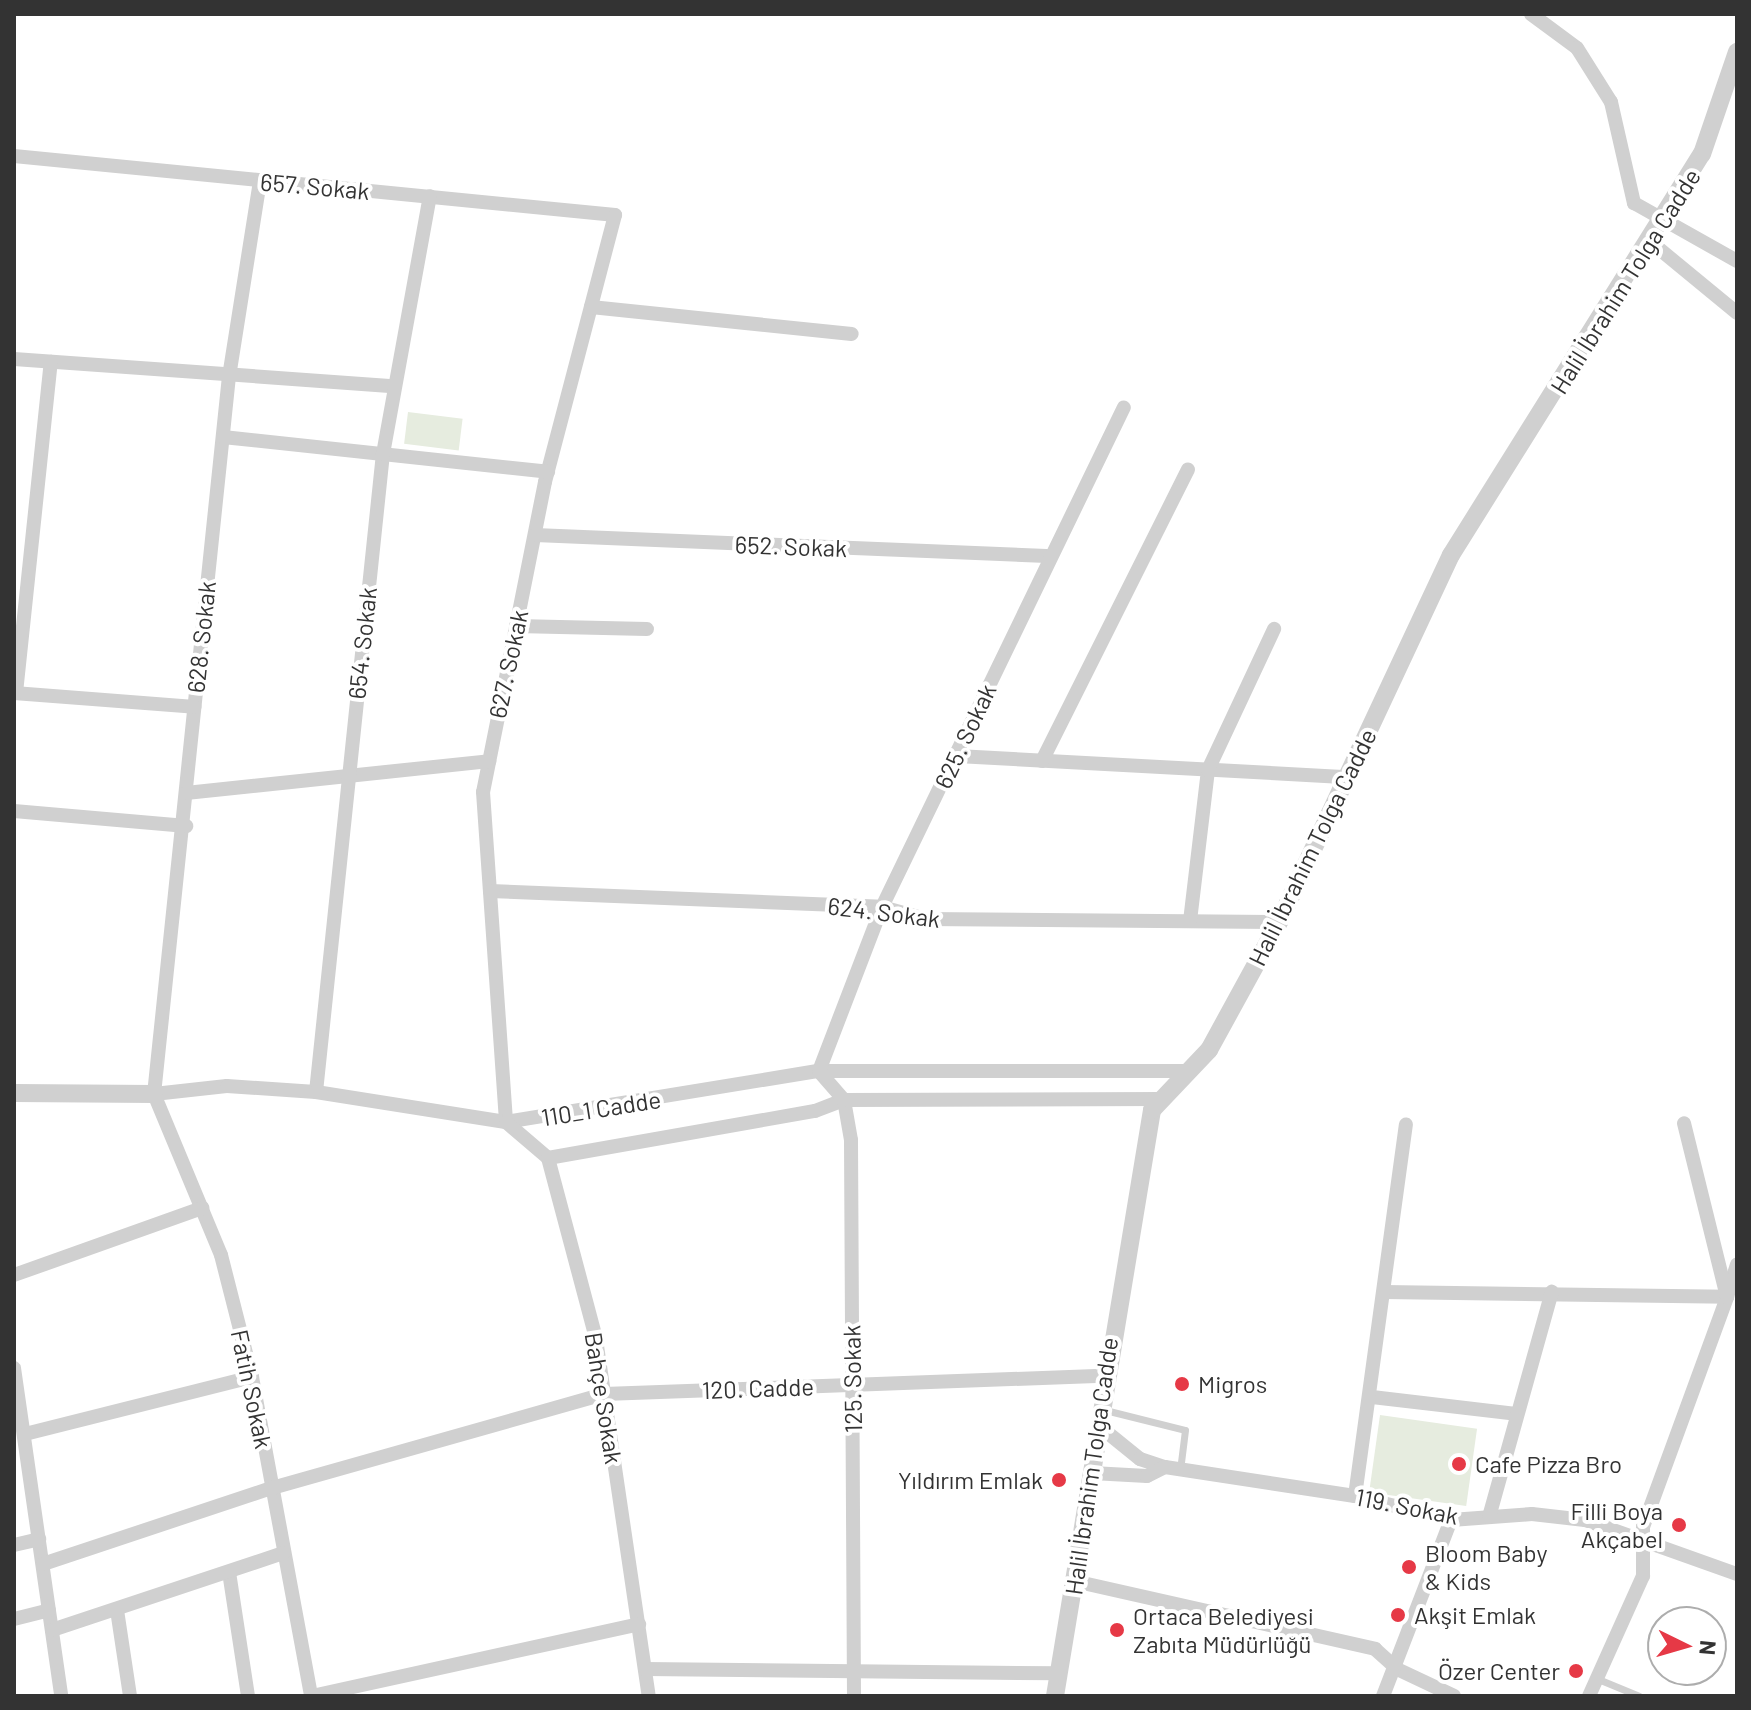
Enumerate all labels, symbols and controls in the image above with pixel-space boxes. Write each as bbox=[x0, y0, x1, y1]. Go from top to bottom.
street label: Halil İbrahim Tolga Cadde bbox=[1544, 163, 1706, 399]
street label: 657. Sokak bbox=[259, 167, 371, 205]
street label: 652. Sokak bbox=[734, 530, 848, 562]
street label: 628. Sokak bbox=[181, 580, 221, 694]
street label: 654. Sokak bbox=[342, 586, 382, 700]
street label: 627. Sokak bbox=[482, 607, 534, 721]
street label: 625. Sokak bbox=[928, 679, 1002, 793]
street label: Halil İbrahim Tolga Cadde bbox=[1242, 724, 1382, 970]
street label: 624. Sokak bbox=[826, 891, 942, 933]
street label: 110_1 Cadde bbox=[539, 1084, 663, 1132]
street label: 125. Sokak bbox=[837, 1325, 867, 1433]
street label: Fatih Sokak bbox=[225, 1327, 279, 1451]
street label: Bahçe Sokak bbox=[579, 1330, 629, 1466]
street label: Halil İbrahim Tolga Cadde bbox=[1059, 1335, 1123, 1597]
place label: Migros bbox=[1198, 1370, 1267, 1398]
street label: 120. Cadde bbox=[702, 1372, 814, 1404]
marker: Migros bbox=[1173, 1375, 1191, 1393]
place label: Cafe Pizza Bro bbox=[1475, 1450, 1622, 1478]
marker: Cafe Pizza Bro bbox=[1450, 1455, 1468, 1473]
place label: Yıldırım Emlak bbox=[898, 1466, 1043, 1494]
marker: Yıldırım Emlak bbox=[1050, 1471, 1068, 1489]
street label: 119. Sokak bbox=[1353, 1482, 1461, 1530]
place label: Filli Boya Akçabel bbox=[1571, 1497, 1663, 1553]
marker: Filli Boya Akçabel bbox=[1670, 1516, 1688, 1534]
place label: Bloom Baby & Kids bbox=[1425, 1539, 1547, 1595]
marker: Bloom Baby & Kids bbox=[1400, 1558, 1418, 1576]
place label: Akşit Emlak bbox=[1414, 1601, 1536, 1629]
place label: Ortaca Belediyesi Zabıta Müdürlüğü bbox=[1133, 1602, 1314, 1658]
marker: Akşit Emlak bbox=[1389, 1606, 1407, 1624]
north arrow bbox=[1647, 1606, 1727, 1686]
marker: Ortaca Belediyesi Zabıta Müdürlüğü bbox=[1108, 1621, 1126, 1639]
text: N bbox=[1695, 1639, 1723, 1656]
place label: Özer Center bbox=[1438, 1657, 1560, 1685]
marker: Özer Center bbox=[1567, 1662, 1585, 1680]

